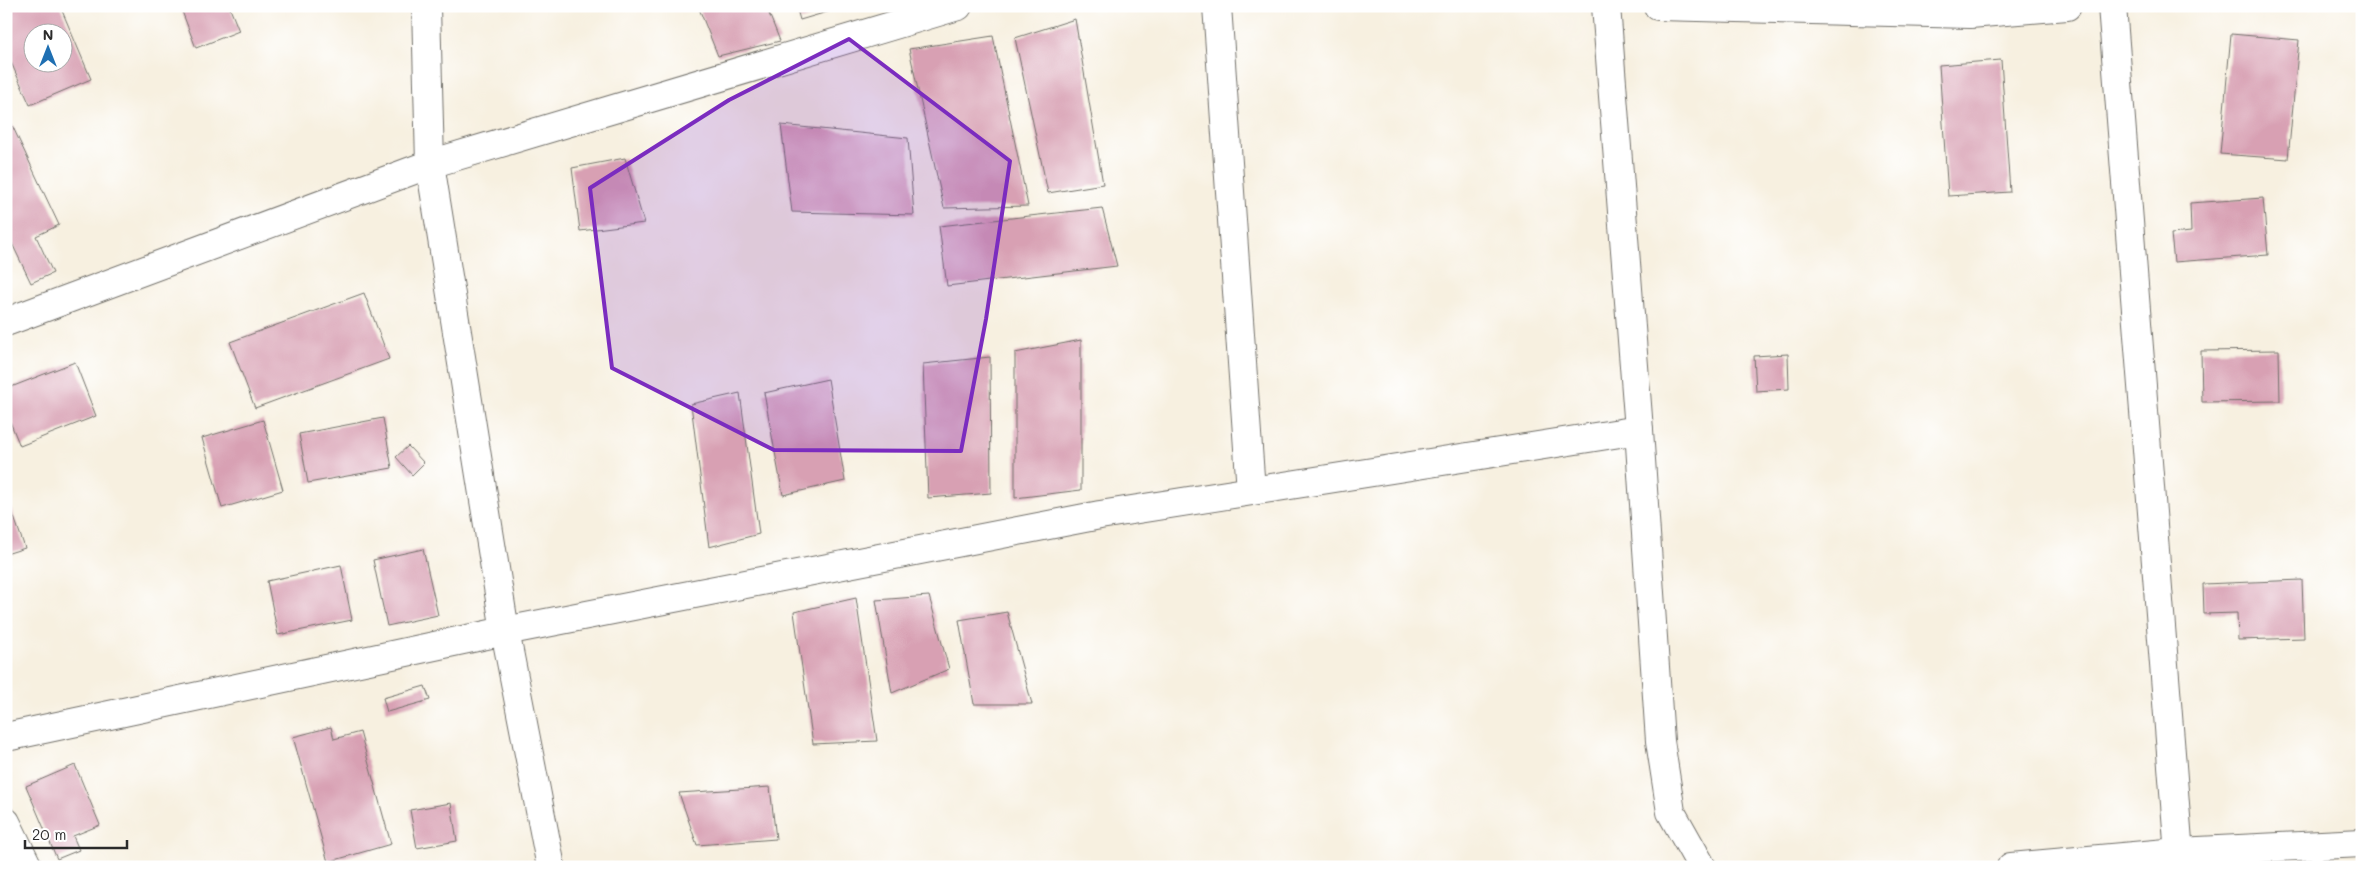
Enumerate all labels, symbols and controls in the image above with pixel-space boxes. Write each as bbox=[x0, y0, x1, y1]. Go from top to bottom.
north arrow bbox=[22, 22, 72, 72]
text: N bbox=[43, 25, 53, 44]
scale bar bbox=[25, 818, 128, 850]
text: 20 m bbox=[32, 824, 66, 844]

